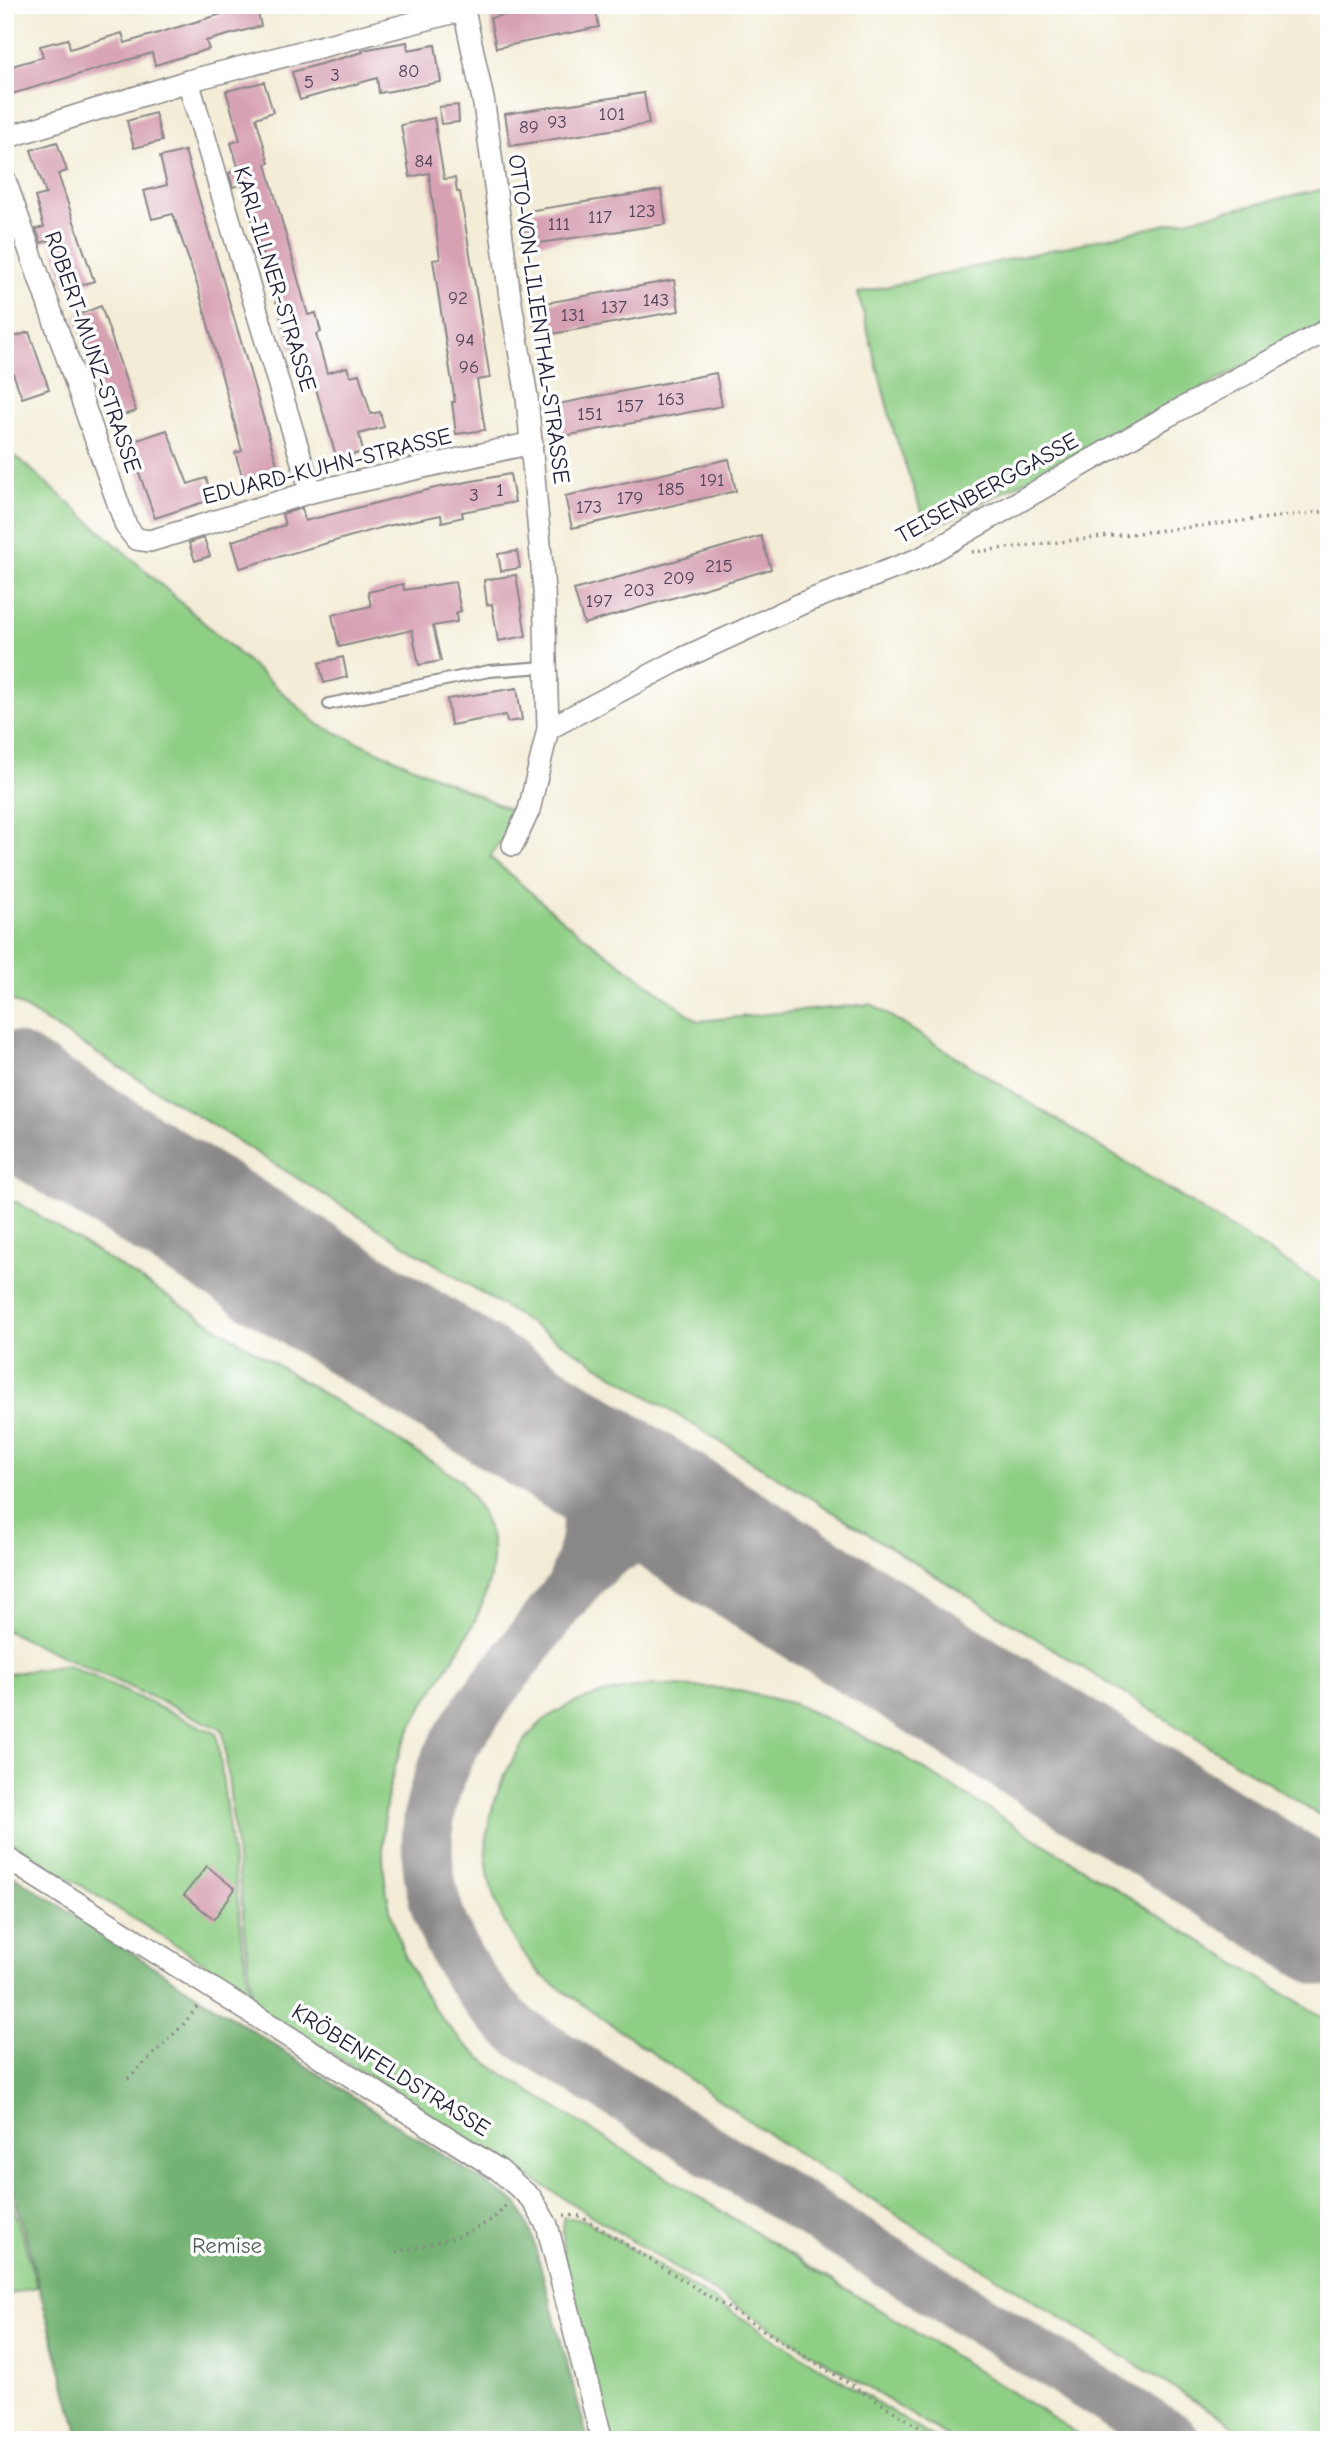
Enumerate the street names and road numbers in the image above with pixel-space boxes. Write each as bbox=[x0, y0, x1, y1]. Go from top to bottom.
street label: OTTO-VON-LILIENTHAL-STRASSE bbox=[503, 153, 576, 486]
street label: KARL-ILLNER-STRASSE bbox=[228, 163, 322, 395]
street label: ROBERT-MUNZ-STRASSE bbox=[39, 228, 147, 477]
street label: EDUARD-KUHN-STRASSE bbox=[200, 422, 454, 510]
street label: TEISENBERGGASSE bbox=[891, 427, 1083, 549]
street label: KRÖBENFELDSTRASSE bbox=[287, 1998, 495, 2142]

